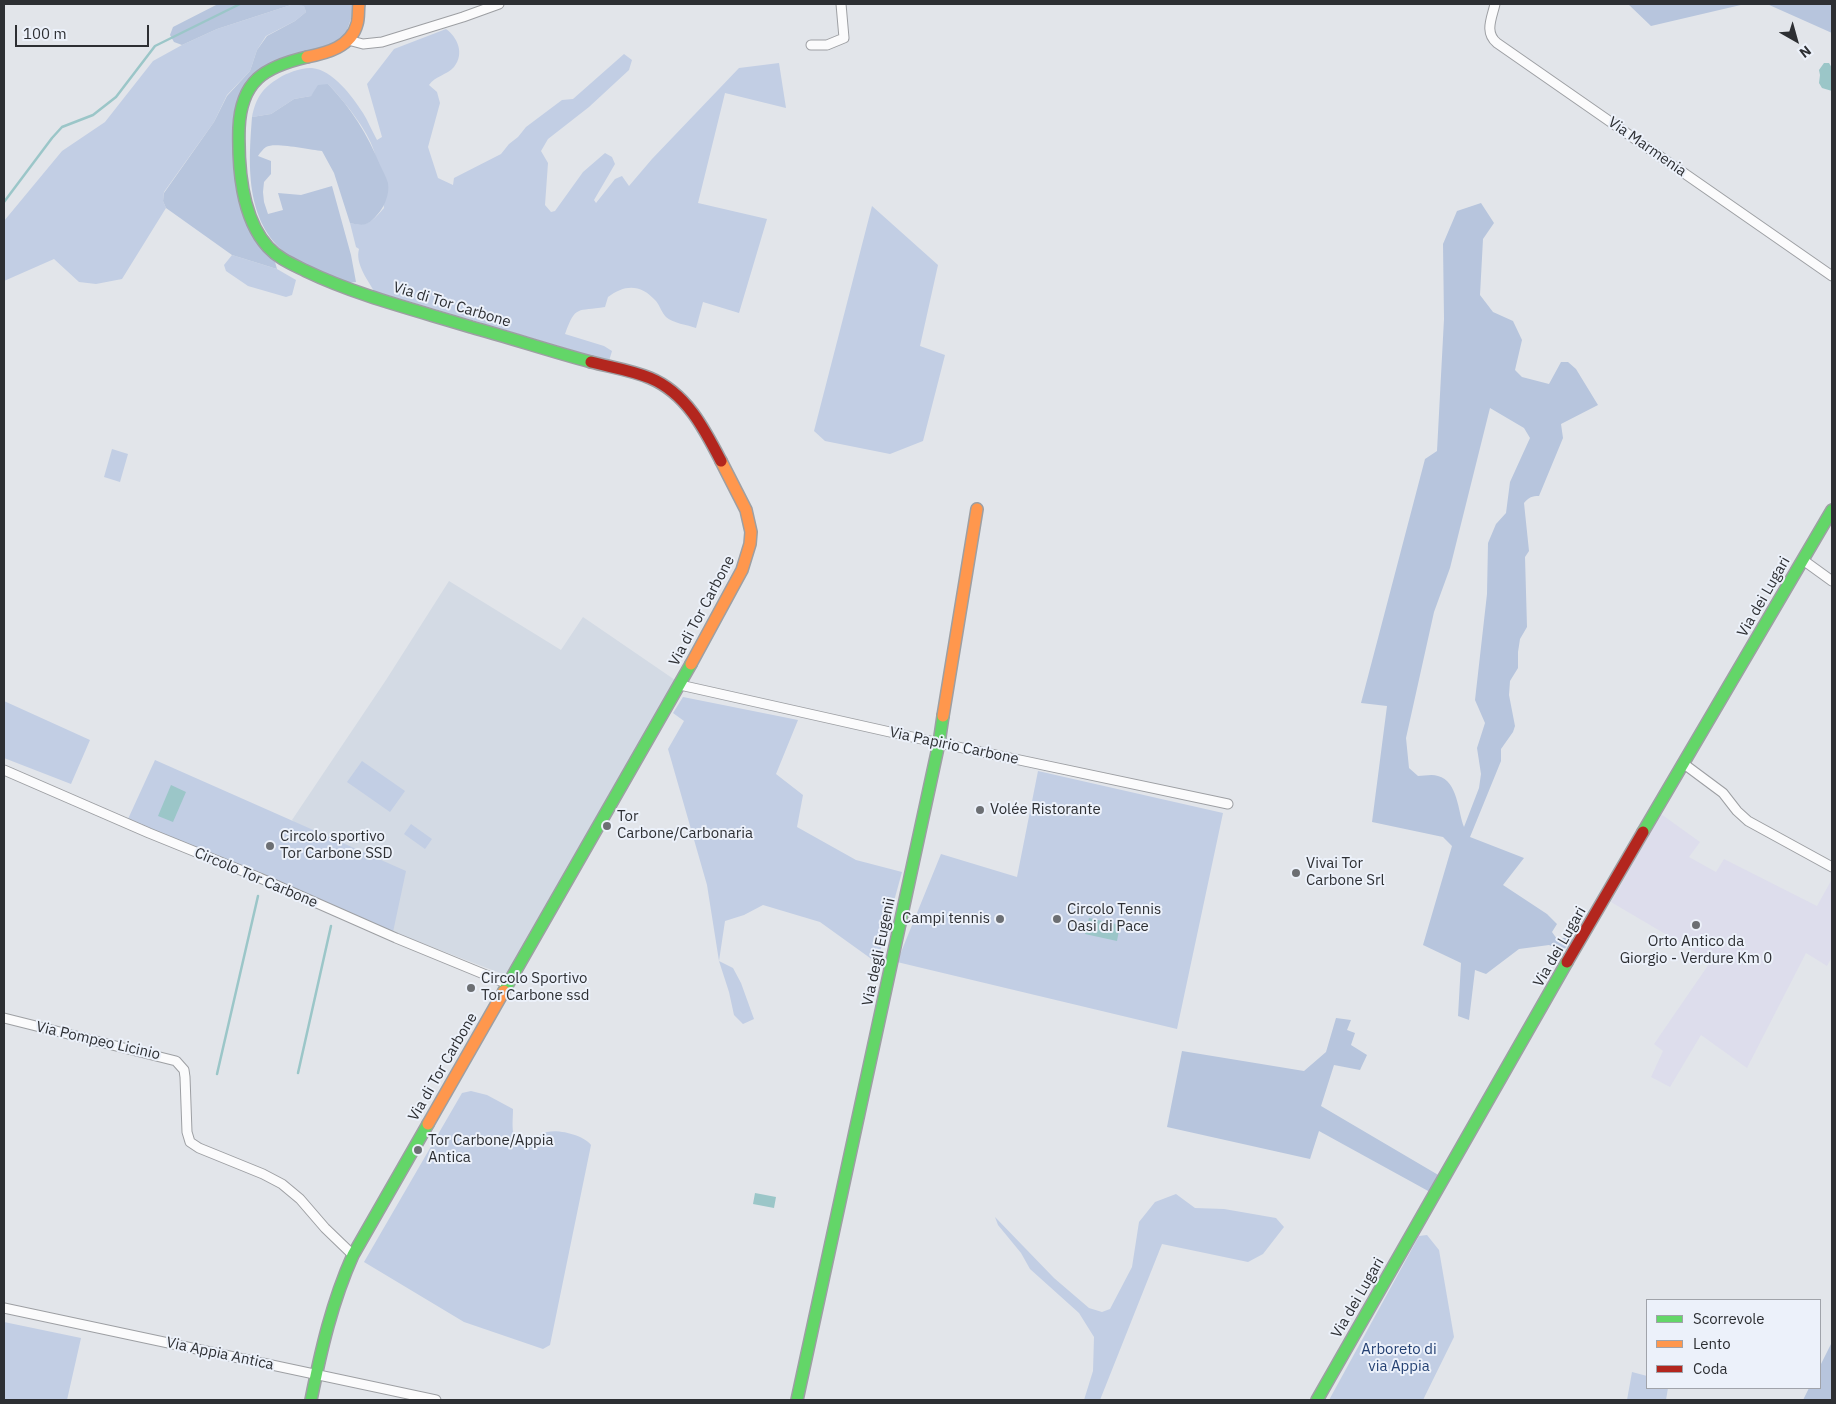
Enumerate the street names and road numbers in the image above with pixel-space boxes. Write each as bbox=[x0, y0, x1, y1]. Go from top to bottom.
street label: Via Marmenia bbox=[1604, 113, 1690, 181]
street label: Via di Tor Carbone bbox=[391, 279, 513, 331]
street label: Via di Tor Carbone bbox=[665, 553, 739, 669]
street label: Via dei Lugari bbox=[1734, 554, 1794, 640]
street label: Via Papirio Carbone bbox=[888, 724, 1020, 768]
street label: Circolo Tor Carbone bbox=[192, 844, 320, 912]
street label: Via degli Eugenii bbox=[859, 896, 899, 1008]
street label: Via dei Lugari bbox=[1530, 904, 1590, 990]
street label: Via di Tor Carbone bbox=[405, 1010, 481, 1124]
street label: Via Pompeo Licinio bbox=[34, 1018, 162, 1064]
street label: Via dei Lugari bbox=[1328, 1255, 1388, 1341]
street label: Via Appia Antica bbox=[165, 1334, 275, 1374]

